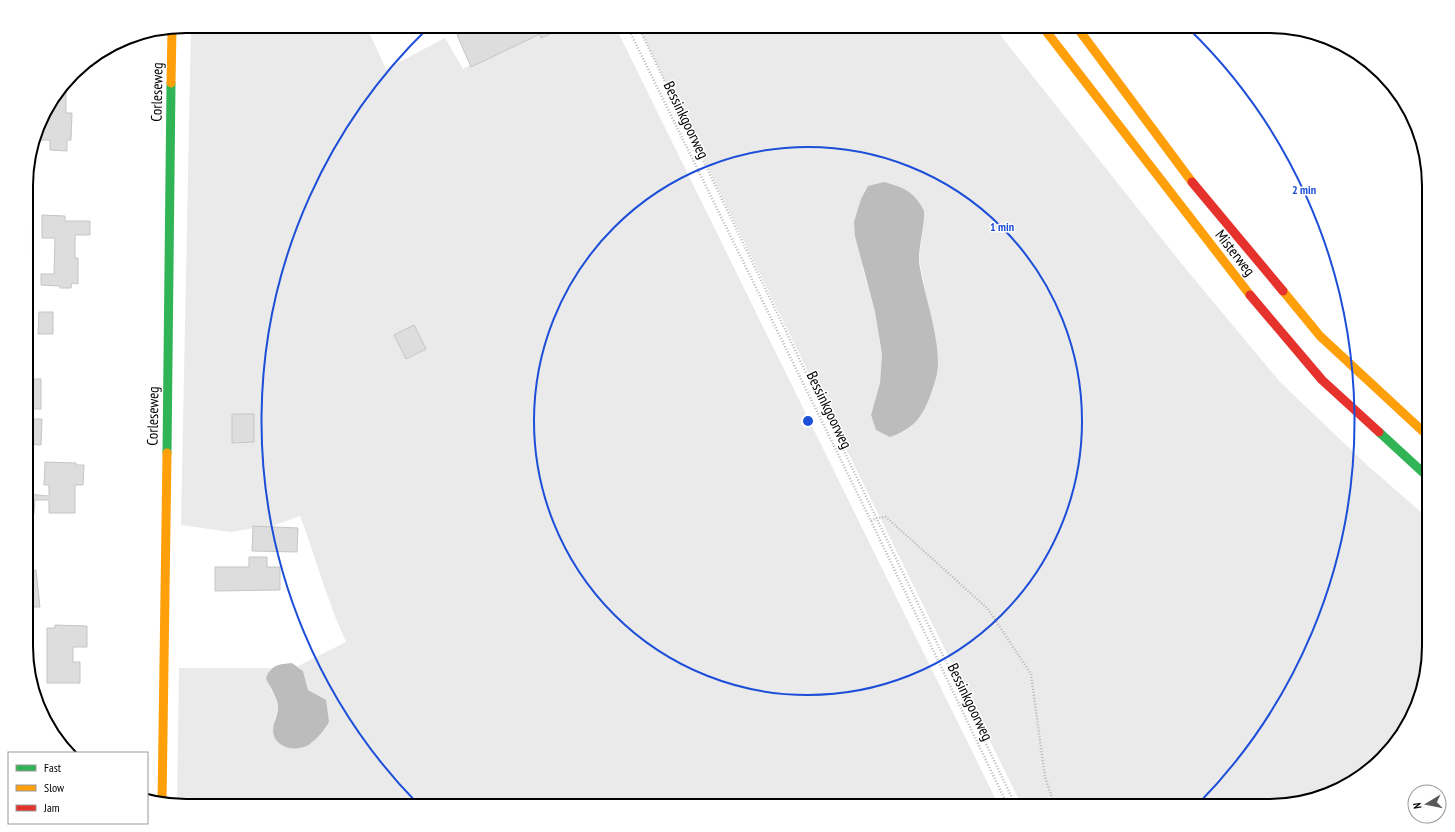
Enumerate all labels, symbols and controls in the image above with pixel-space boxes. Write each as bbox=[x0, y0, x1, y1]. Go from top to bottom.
street label: Corleseweg bbox=[146, 62, 167, 122]
street label: Bessinkgoorweg bbox=[660, 78, 713, 162]
text: 2 min bbox=[1292, 182, 1316, 197]
text: 1 min bbox=[990, 219, 1014, 234]
street label: Misterweg bbox=[1211, 226, 1259, 280]
street label: Bessinkgoorweg bbox=[803, 368, 856, 452]
street label: Corleseweg bbox=[142, 386, 163, 446]
centre of rings bbox=[801, 414, 815, 428]
street label: Bessinkgoorweg bbox=[944, 660, 997, 744]
legend bbox=[8, 752, 148, 824]
text: Fast bbox=[44, 760, 62, 775]
text: Slow bbox=[44, 780, 65, 795]
north arrow bbox=[1407, 784, 1447, 824]
text: Jam bbox=[43, 800, 60, 815]
text: N bbox=[1410, 802, 1425, 810]

